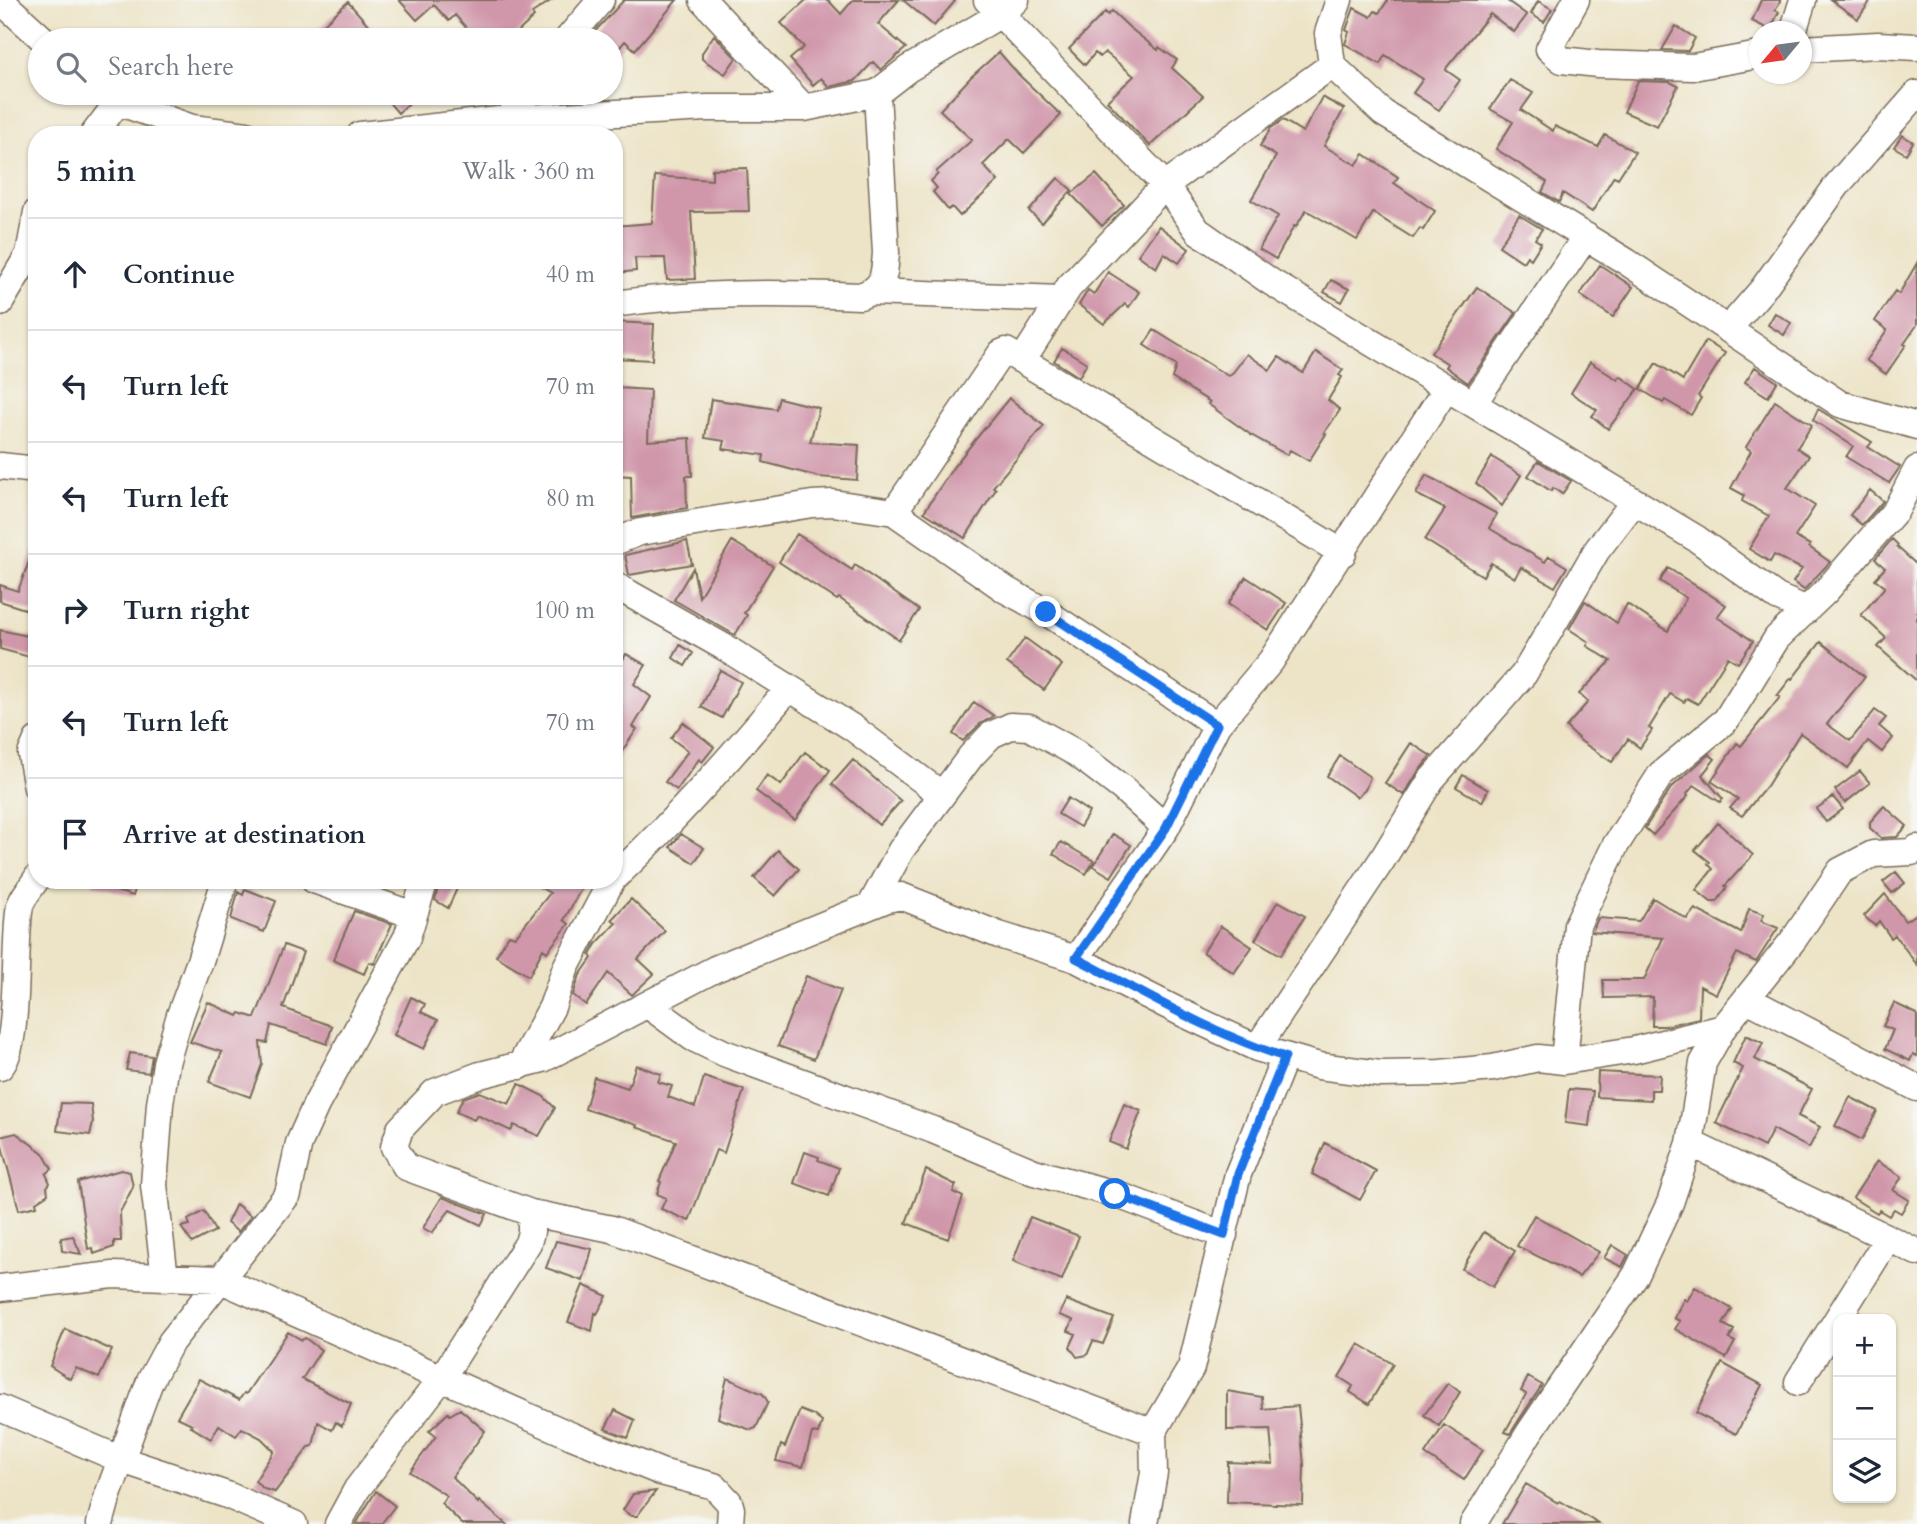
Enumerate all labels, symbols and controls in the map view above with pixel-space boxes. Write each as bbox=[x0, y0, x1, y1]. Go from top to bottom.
north arrow bbox=[1749, 21, 1812, 84]
search box bbox=[28, 28, 623, 105]
icon: search bbox=[52, 48, 90, 86]
text: Search here bbox=[108, 49, 234, 84]
text: 5 min bbox=[56, 151, 136, 192]
text: Walk · 360 m bbox=[462, 156, 595, 187]
icon: ahead bbox=[56, 255, 94, 293]
text: Continue bbox=[123, 257, 235, 292]
text: 40 m bbox=[546, 259, 595, 290]
icon: left bbox=[56, 367, 94, 405]
text: Turn left bbox=[123, 369, 228, 404]
text: 70 m bbox=[546, 371, 595, 402]
icon: left bbox=[56, 479, 94, 517]
text: Turn left bbox=[123, 481, 228, 516]
text: 80 m bbox=[546, 483, 595, 514]
icon: right bbox=[56, 591, 94, 629]
text: Turn right bbox=[123, 593, 250, 628]
text: 100 m bbox=[534, 595, 595, 626]
route end bbox=[1030, 596, 1061, 627]
icon: left bbox=[56, 703, 94, 741]
text: Turn left bbox=[123, 705, 228, 740]
text: 70 m bbox=[546, 707, 595, 738]
icon: arrive bbox=[56, 815, 94, 853]
text: Arrive at destination bbox=[123, 817, 366, 852]
route start bbox=[1099, 1178, 1130, 1209]
map controls bbox=[1833, 1314, 1896, 1503]
button: + bbox=[1833, 1314, 1896, 1377]
button: − bbox=[1833, 1377, 1896, 1440]
button: layers bbox=[1833, 1440, 1896, 1503]

